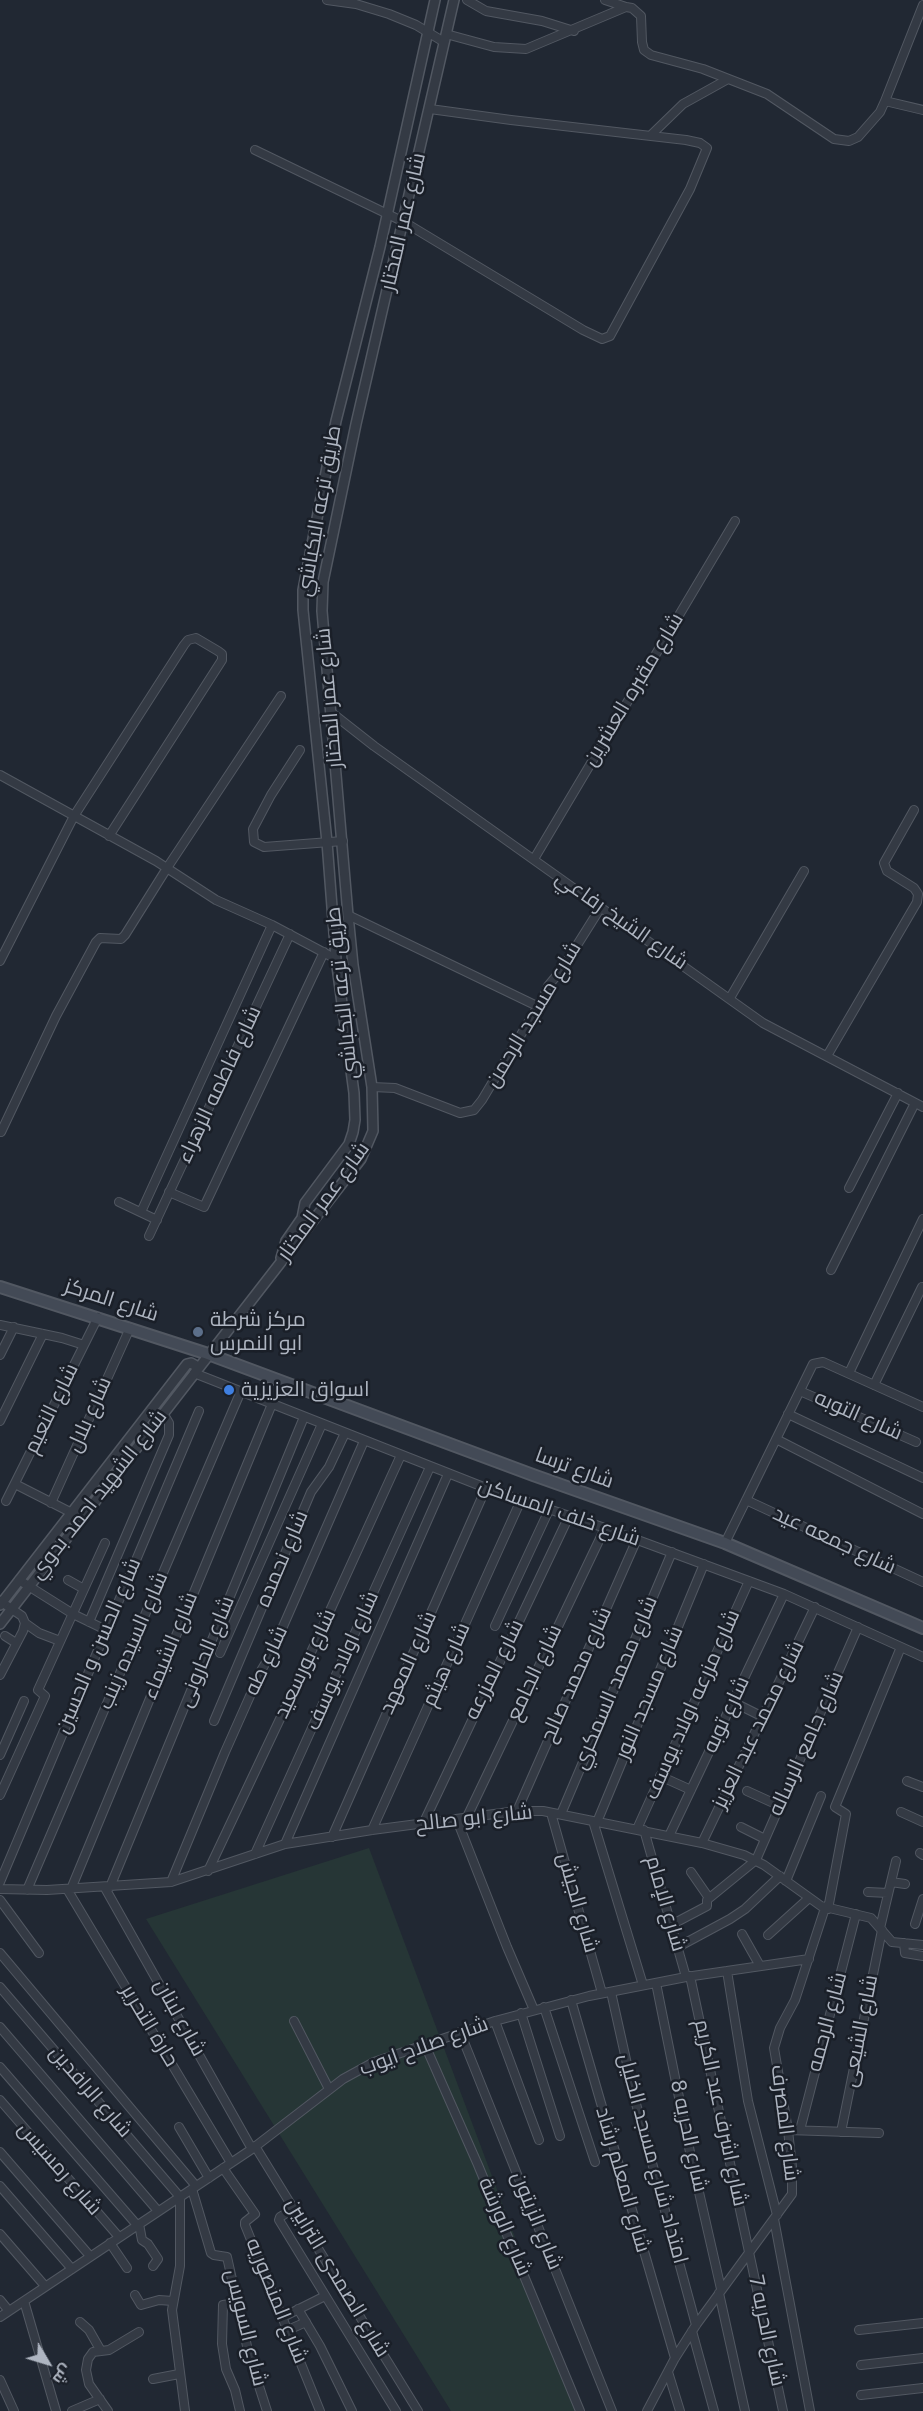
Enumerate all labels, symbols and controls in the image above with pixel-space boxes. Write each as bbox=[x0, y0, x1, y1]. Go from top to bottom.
street label: شارع عمر المختار bbox=[376, 151, 432, 293]
street label: طريق ترعه البكباشي bbox=[293, 423, 347, 599]
street label: شارع مقبره العشرين bbox=[578, 609, 690, 771]
street label: شارع عمر المختار bbox=[311, 627, 349, 769]
street label: شارع الشيخ رفاعي bbox=[550, 866, 692, 976]
street label: طريق ترعه البكباشي bbox=[321, 906, 365, 1080]
street label: شارع مسجد الرحمن bbox=[481, 938, 587, 1092]
street label: شارع فاطمه الزهراء bbox=[173, 1002, 267, 1168]
street label: شارع عمر المختار bbox=[272, 1138, 376, 1266]
street label: شارع المركز bbox=[61, 1274, 161, 1328]
place label: مركز شرطة ابو النمرس bbox=[210, 1307, 306, 1357]
marker: مركز شرطة ابو النمرس bbox=[191, 1325, 205, 1339]
street label: شارع النعيم bbox=[19, 1360, 85, 1458]
street label: شارع بلال bbox=[62, 1373, 118, 1457]
place label: اسواق العزيزية bbox=[241, 1377, 370, 1403]
marker: اسواق العزيزية bbox=[222, 1383, 236, 1397]
street label: شارع التوبه bbox=[810, 1385, 906, 1447]
street label: شارع الشهيد احمد بدوي bbox=[25, 1405, 173, 1585]
street label: شارع ترسا bbox=[531, 1443, 617, 1495]
street label: شارع خلف المساكن bbox=[475, 1473, 643, 1553]
street label: شارع جمعه عيد bbox=[768, 1501, 900, 1581]
street label: شارع نحمده bbox=[251, 1507, 315, 1611]
street label: شارع الحسن و الحسين bbox=[51, 1554, 147, 1738]
street label: شارع السيده زينب bbox=[94, 1568, 174, 1714]
street label: شارع اولاد يوسف bbox=[301, 1587, 385, 1735]
street label: شارع الشيماء bbox=[138, 1589, 204, 1703]
street label: شارع محمد السمكري bbox=[568, 1592, 664, 1774]
street label: شارع الحارونى bbox=[173, 1593, 241, 1711]
street label: شارع محمد صالح bbox=[536, 1603, 618, 1747]
street label: شارع بورسعيد bbox=[270, 1605, 342, 1723]
street label: شارع مزرعه اولاد يوسف bbox=[640, 1606, 746, 1804]
street label: شارع المعهد bbox=[375, 1607, 443, 1719]
street label: شارع المزرعه bbox=[460, 1616, 530, 1724]
street label: شارع هيثم bbox=[417, 1619, 477, 1711]
street label: شارع الجامع bbox=[502, 1621, 568, 1725]
street label: شارع طه bbox=[240, 1622, 294, 1700]
street label: شارع مسجد النور bbox=[611, 1622, 689, 1764]
street label: شارع محمد عبد العزيز bbox=[707, 1637, 811, 1813]
street label: شارع جامع الرساله bbox=[764, 1668, 850, 1820]
street label: شارع توبه bbox=[698, 1673, 756, 1757]
street label: شارع ابو صالح bbox=[414, 1800, 534, 1838]
street label: شارع الجيش bbox=[551, 1850, 603, 1956]
street label: شارع الإمام bbox=[639, 1853, 691, 1955]
street label: شارع الرحمه bbox=[803, 1969, 853, 2075]
street label: شارع الشيعى bbox=[838, 1973, 884, 2089]
street label: شارع لبنان bbox=[147, 1975, 211, 2061]
street label: حارة التحرير bbox=[115, 1980, 183, 2072]
street label: شارع صلاح ايوب bbox=[356, 2012, 492, 2082]
street label: شارع اشرف عبد الكريم bbox=[688, 2017, 752, 2209]
street label: شارع الرافدين bbox=[43, 2041, 137, 2143]
street label: امتداد شارع مسجد الخليل bbox=[612, 2051, 692, 2267]
street label: شارع المصرف bbox=[764, 2063, 804, 2183]
street label: شارع الحريه 8 bbox=[664, 2077, 712, 2195]
street label: شارع المعلم رشاد bbox=[589, 2104, 655, 2256]
street label: شارع رمسيس bbox=[12, 2117, 106, 2221]
street label: شارع الزيتون bbox=[505, 2168, 567, 2274]
street label: شارع الورشة bbox=[472, 2174, 536, 2280]
street label: شارع الصمدى الترابين bbox=[279, 2194, 395, 2362]
street label: شارع المنصوريه bbox=[239, 2235, 313, 2367]
street label: شارع السويس bbox=[218, 2267, 272, 2389]
street label: شارع الحريه 7 bbox=[742, 2273, 790, 2389]
north arrow bbox=[18, 2333, 78, 2393]
text: ش bbox=[48, 2360, 77, 2389]

